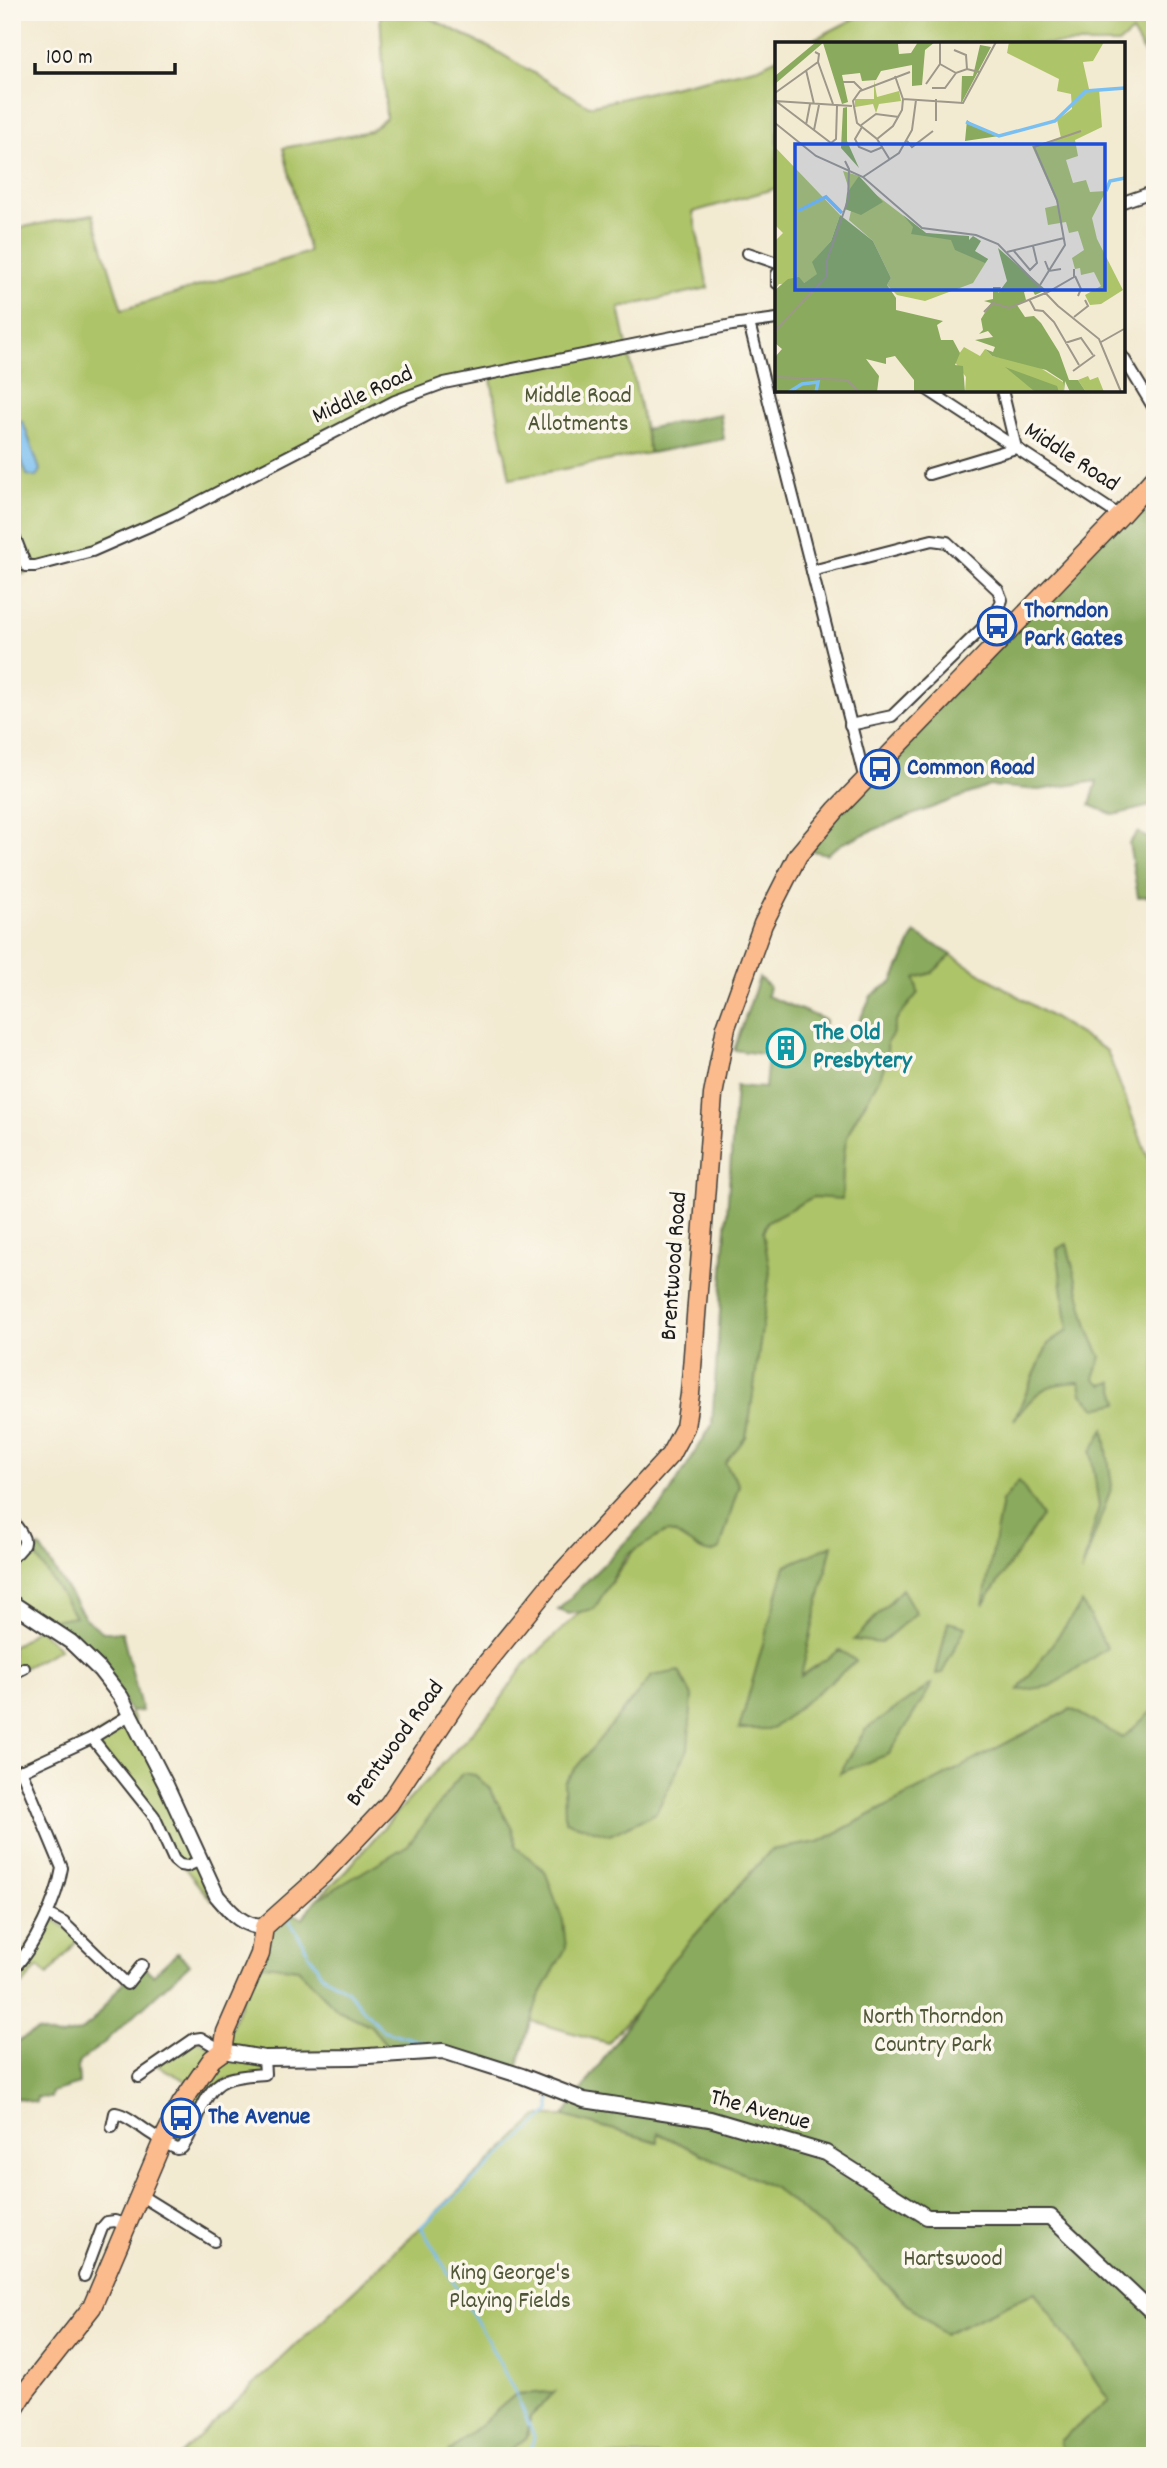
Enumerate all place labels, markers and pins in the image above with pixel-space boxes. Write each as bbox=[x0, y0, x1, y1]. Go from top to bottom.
place label: Thorndon Park Gates bbox=[1024, 595, 1123, 657]
bus stop icon: Thorndon Park Gates bbox=[976, 605, 1018, 647]
bus stop icon: Common Road bbox=[859, 748, 901, 790]
place label: Common Road bbox=[907, 752, 1035, 786]
place label: The Old Presbytery bbox=[813, 1017, 913, 1079]
building icon: The Old Presbytery bbox=[765, 1027, 807, 1069]
bus stop icon: The Avenue bbox=[160, 2097, 202, 2139]
place label: The Avenue bbox=[208, 2101, 311, 2135]

